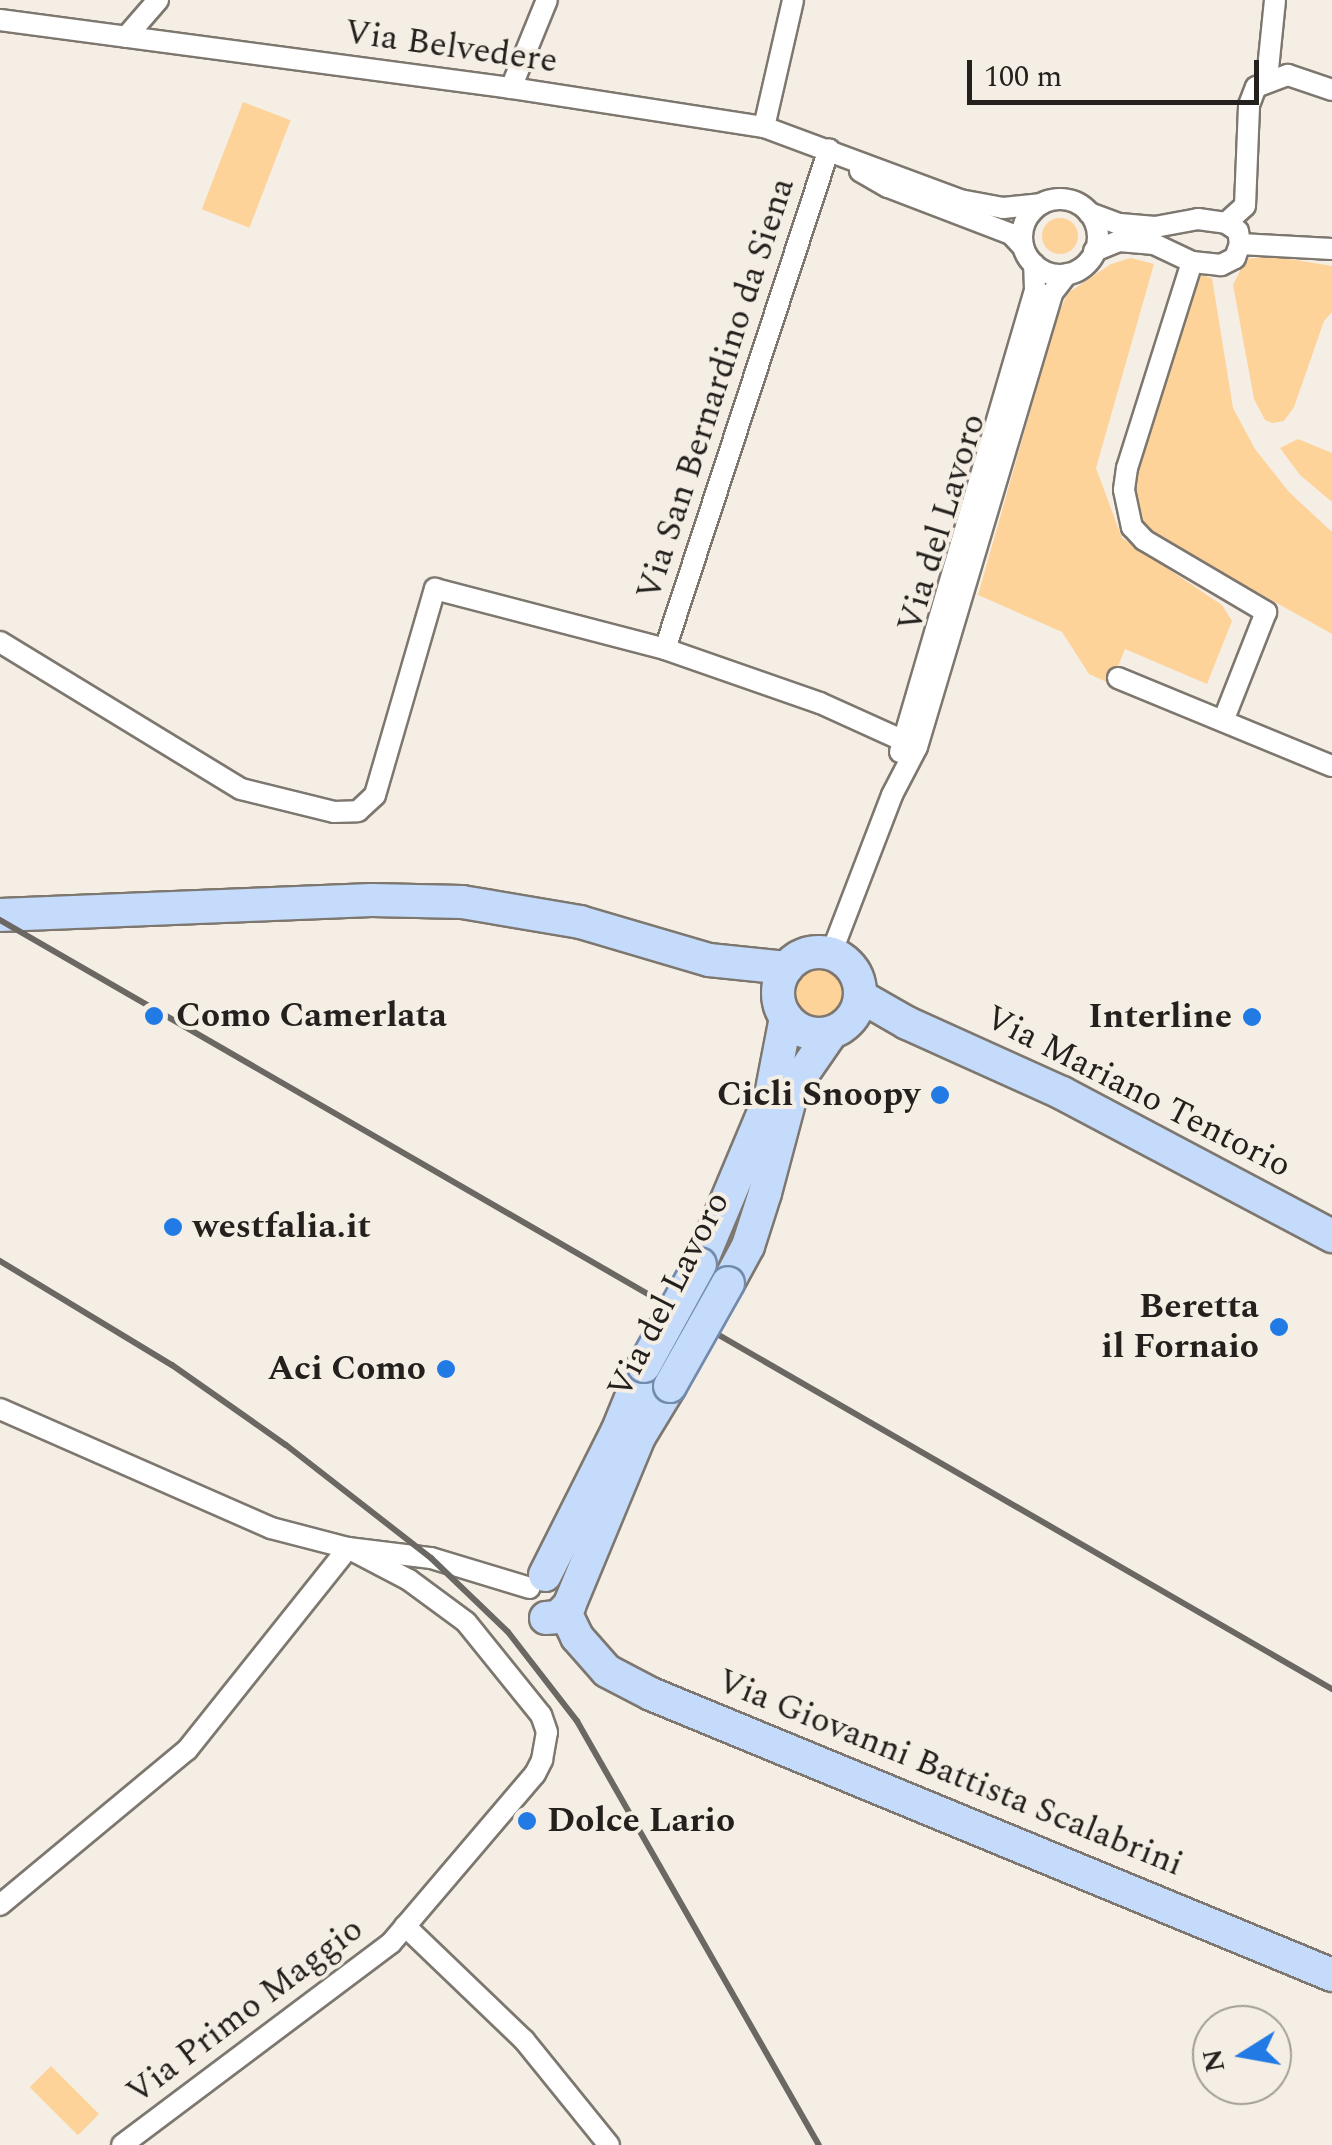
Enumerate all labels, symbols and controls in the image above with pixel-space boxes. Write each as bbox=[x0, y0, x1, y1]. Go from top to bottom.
street label: Via Belvedere bbox=[342, 11, 560, 83]
scale bar bbox=[972, 40, 1264, 102]
text: 100 m bbox=[984, 54, 1062, 100]
street label: Via San Bernardino da Siena bbox=[628, 173, 804, 605]
street label: Via del Lavoro bbox=[889, 409, 995, 637]
place label: Como Camerlata bbox=[176, 995, 447, 1037]
place label: Interline bbox=[1088, 996, 1232, 1038]
street label: Via Mariano Tentorio bbox=[978, 997, 1298, 1187]
marker: Como Camerlata bbox=[141, 1003, 167, 1029]
marker: Interline bbox=[1241, 1006, 1263, 1028]
place label: Cicli Snoopy bbox=[717, 1074, 920, 1116]
marker: Cicli Snoopy bbox=[929, 1084, 951, 1106]
street label: Via del Lavoro bbox=[599, 1185, 739, 1405]
place label: westfalia.it bbox=[193, 1206, 371, 1248]
marker: westfalia.it bbox=[162, 1216, 184, 1238]
place label: Beretta il Fornaio bbox=[1101, 1286, 1259, 1368]
marker: Beretta il Fornaio bbox=[1268, 1316, 1290, 1338]
place label: Aci Como bbox=[268, 1348, 426, 1390]
marker: Aci Como bbox=[435, 1358, 457, 1380]
street label: Via Giovanni Battista Scalabrini bbox=[711, 1660, 1189, 1886]
place label: Dolce Lario bbox=[547, 1800, 735, 1842]
marker: Dolce Lario bbox=[516, 1810, 538, 1832]
street label: Via Primo Maggio bbox=[118, 1908, 372, 2114]
north arrow bbox=[1192, 2005, 1292, 2105]
text: N bbox=[1191, 2045, 1237, 2076]

